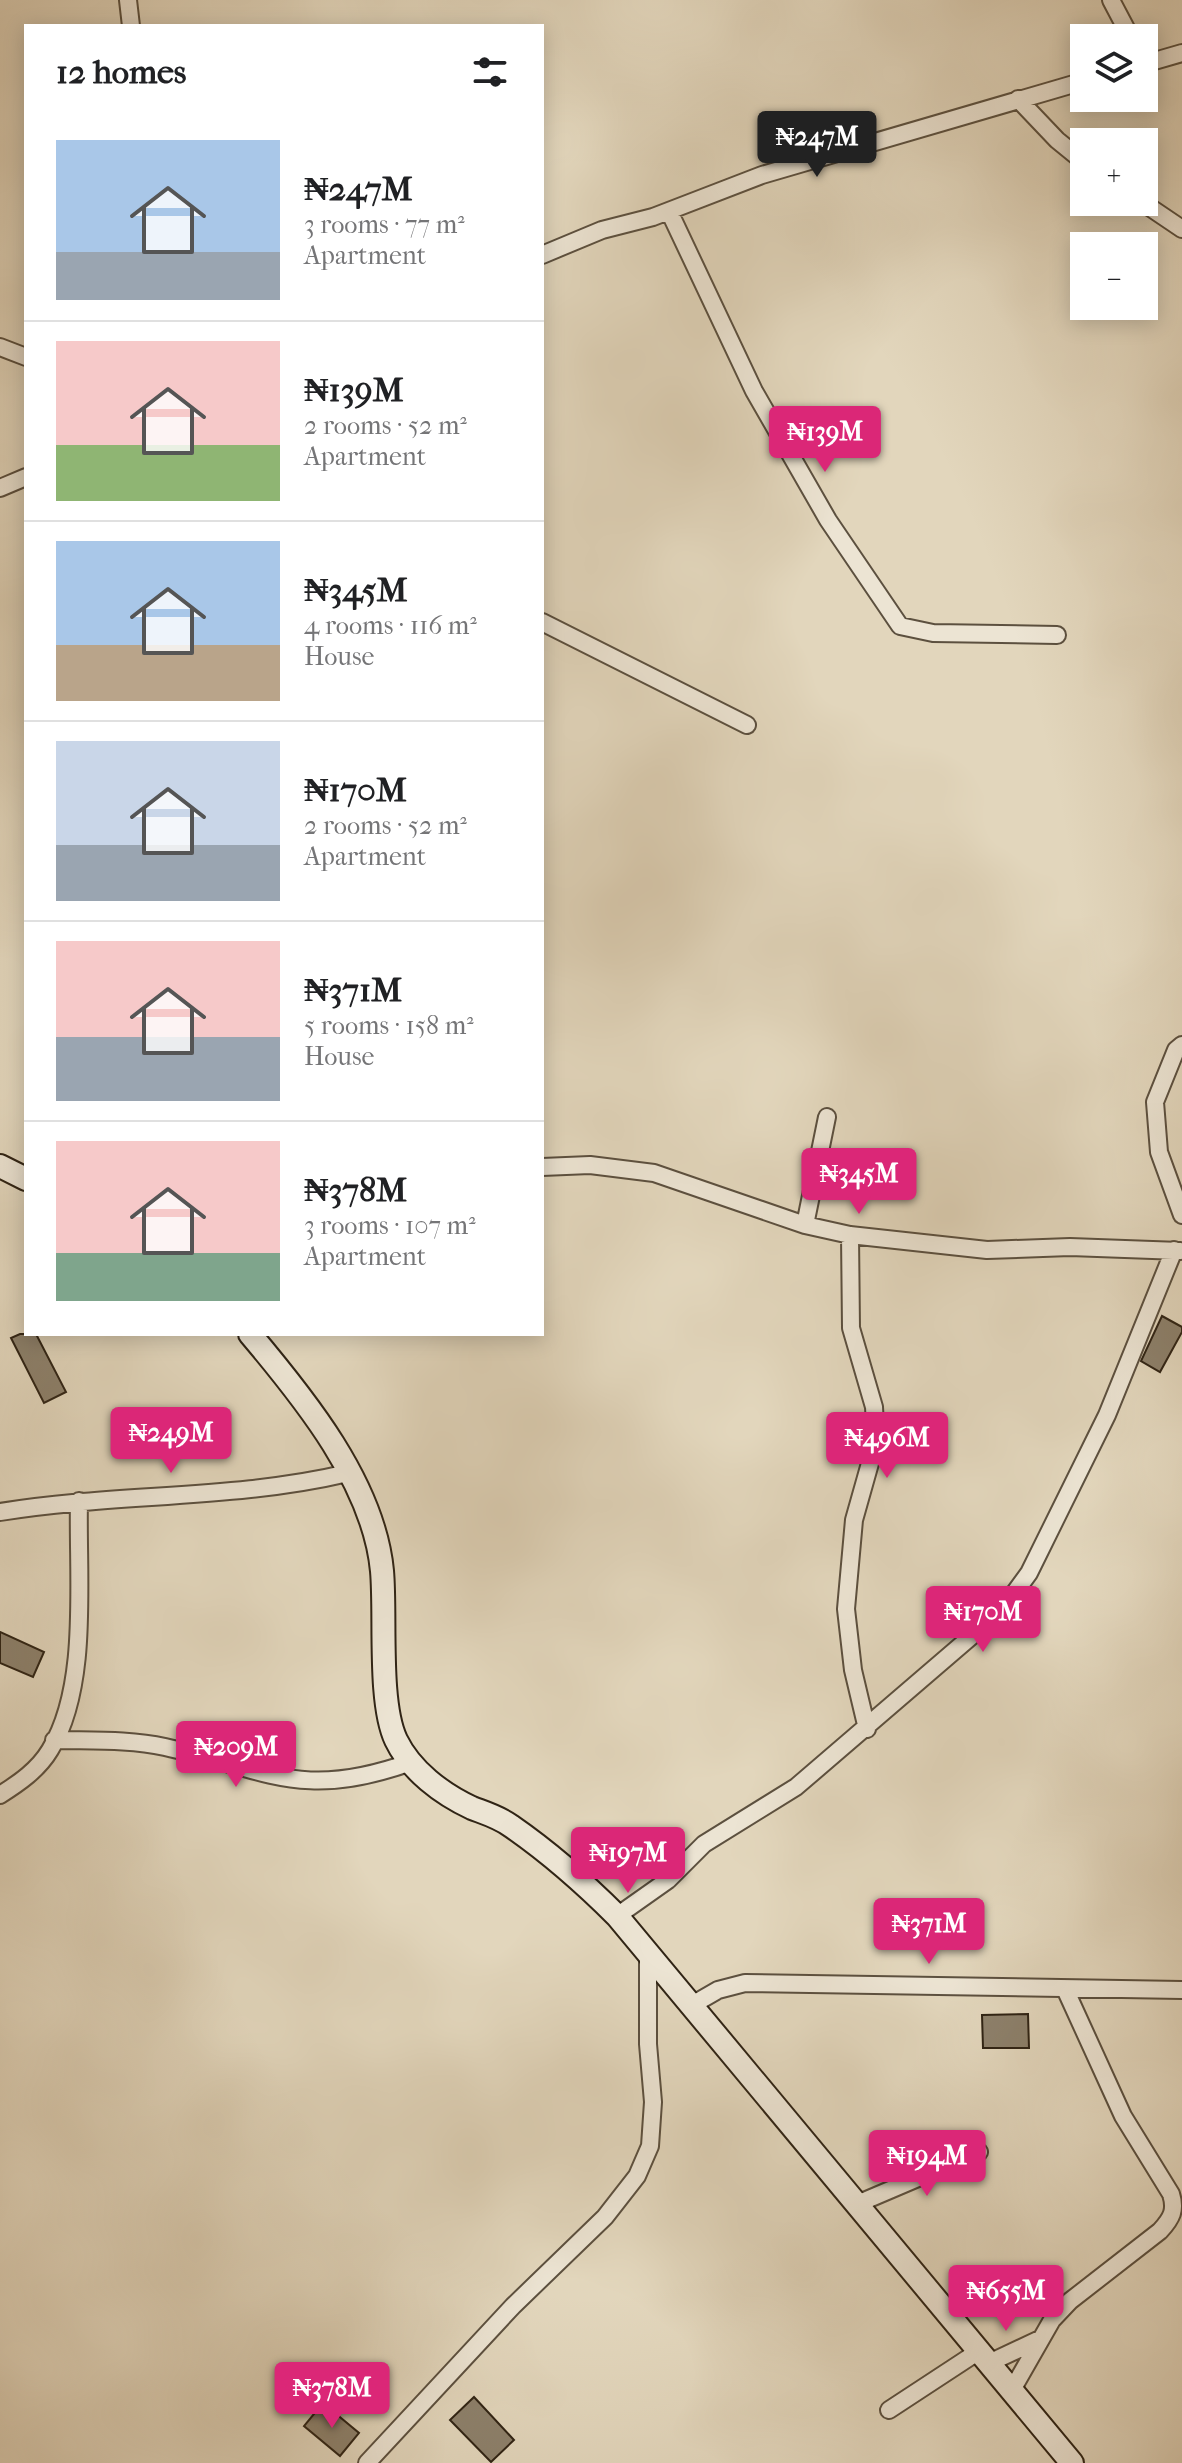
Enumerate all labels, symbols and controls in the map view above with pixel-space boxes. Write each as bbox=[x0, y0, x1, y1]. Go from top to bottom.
map controls bbox=[1070, 24, 1158, 320]
button: layers bbox=[1070, 24, 1158, 112]
icon: filters bbox=[468, 50, 512, 94]
text: 12 homes bbox=[56, 52, 186, 92]
pin: ₦247M bbox=[761, 111, 873, 179]
text: ₦247M bbox=[775, 121, 859, 152]
button: + bbox=[1070, 128, 1158, 216]
text: ₦247M bbox=[304, 169, 413, 209]
icon: home bbox=[120, 172, 216, 268]
text: 3 rooms · 77 m² bbox=[304, 209, 465, 240]
button: − bbox=[1070, 232, 1158, 320]
text: Apartment bbox=[304, 240, 426, 271]
text: ₦139M bbox=[304, 370, 404, 410]
icon: home bbox=[120, 373, 216, 469]
pin: ₦139M bbox=[769, 406, 881, 474]
text: 2 rooms · 52 m² bbox=[304, 410, 467, 441]
text: ₦139M bbox=[787, 416, 863, 447]
text: Apartment bbox=[304, 441, 426, 472]
text: ₦345M bbox=[304, 570, 408, 610]
icon: home bbox=[120, 573, 216, 669]
text: 4 rooms · 116 m² bbox=[304, 610, 477, 641]
text: House bbox=[304, 641, 374, 672]
text: ₦170M bbox=[304, 770, 407, 810]
icon: home bbox=[120, 773, 216, 869]
text: 2 rooms · 52 m² bbox=[304, 810, 467, 841]
text: Apartment bbox=[304, 841, 426, 872]
text: ₦371M bbox=[304, 970, 402, 1010]
icon: home bbox=[120, 973, 216, 1069]
text: 5 rooms · 158 m² bbox=[304, 1010, 474, 1041]
text: House bbox=[304, 1041, 374, 1072]
pin: ₦345M bbox=[803, 1148, 915, 1216]
text: ₦345M bbox=[819, 1158, 899, 1189]
text: ₦378M bbox=[304, 1170, 407, 1210]
icon: home bbox=[120, 1173, 216, 1269]
text: 3 rooms · 107 m² bbox=[304, 1210, 476, 1241]
text: Apartment bbox=[304, 1241, 426, 1272]
pin: ₦249M bbox=[115, 1407, 227, 1475]
pin: ₦496M bbox=[831, 1412, 943, 1480]
text: ₦249M bbox=[129, 1417, 213, 1448]
text: ₦496M bbox=[844, 1422, 930, 1453]
pin: ₦170M bbox=[927, 1586, 1039, 1654]
text: ₦170M bbox=[944, 1596, 1022, 1627]
pin: ₦209M bbox=[180, 1721, 292, 1789]
text: ₦209M bbox=[194, 1731, 278, 1762]
pin: ₦197M bbox=[572, 1827, 684, 1895]
text: ₦197M bbox=[589, 1837, 667, 1868]
pin: ₦371M bbox=[873, 1898, 985, 1966]
text: ₦371M bbox=[891, 1908, 967, 1939]
pin: ₦194M bbox=[871, 2130, 983, 2198]
text: ₦194M bbox=[887, 2140, 967, 2171]
pin: ₦655M bbox=[950, 2265, 1062, 2333]
text: ₦655M bbox=[967, 2275, 1046, 2306]
pin: ₦378M bbox=[276, 2362, 388, 2430]
text: ₦378M bbox=[293, 2372, 371, 2403]

